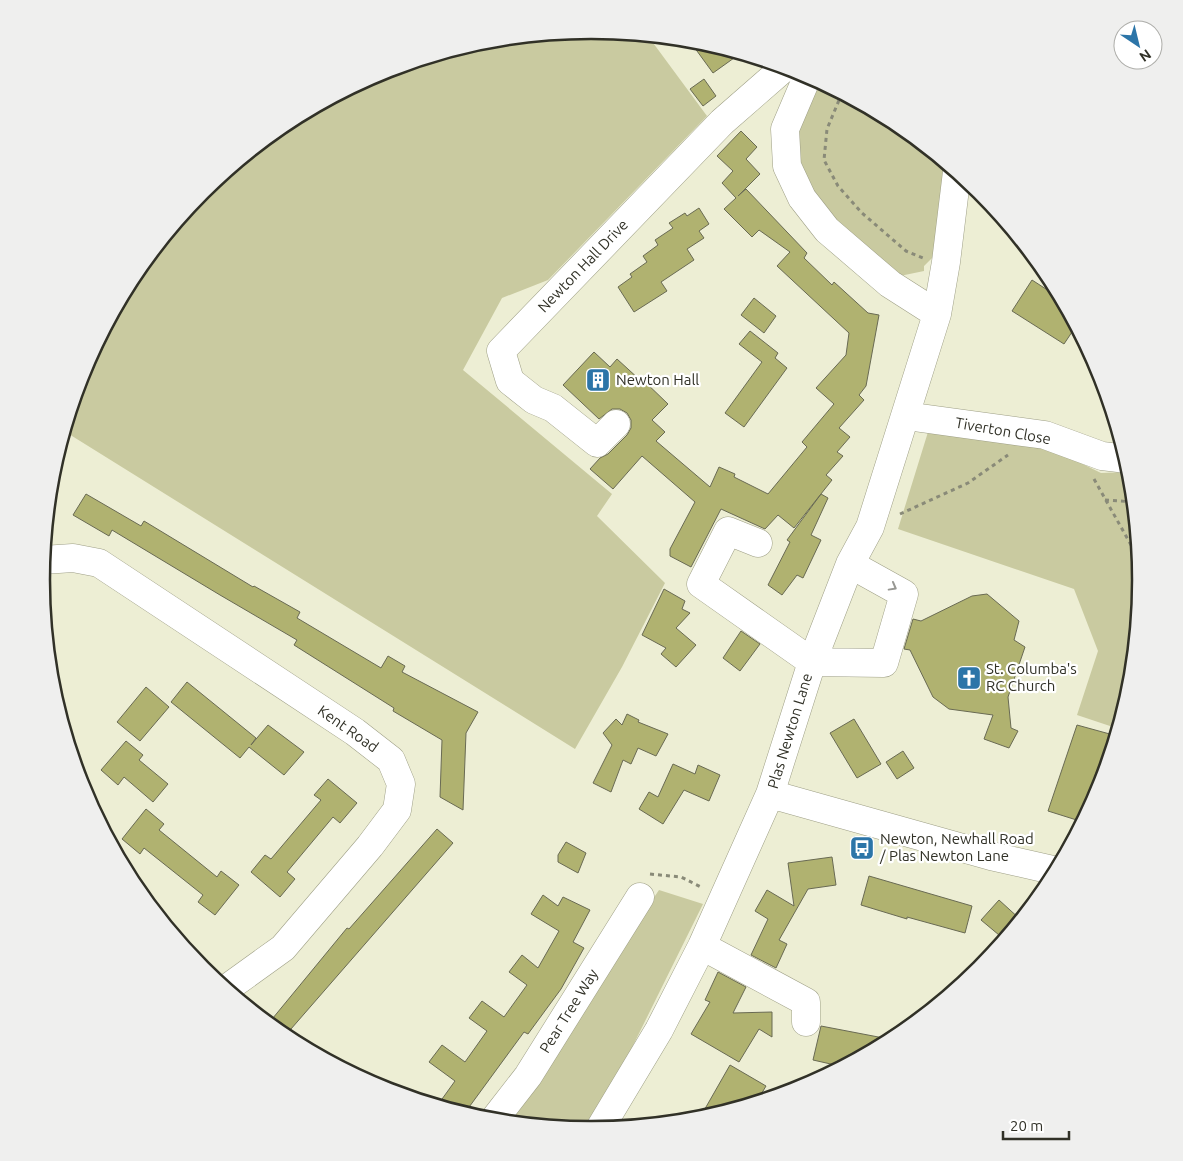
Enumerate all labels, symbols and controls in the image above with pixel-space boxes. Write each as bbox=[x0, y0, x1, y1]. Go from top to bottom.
north arrow bbox=[1113, 20, 1163, 70]
text: N bbox=[1137, 46, 1154, 65]
street label: Newton Hall Drive bbox=[534, 216, 631, 316]
building icon: Newton Hall bbox=[585, 367, 611, 393]
place label: Newton Hall bbox=[616, 371, 699, 388]
street label: Tiverton Close bbox=[954, 414, 1052, 447]
one-way arrow bbox=[888, 581, 897, 591]
place label: St. Columba's RC Church bbox=[986, 660, 1077, 694]
church icon: St. Columba's RC Church bbox=[956, 665, 982, 691]
street label: Plas Newton Lane bbox=[764, 671, 815, 791]
street label: Kent Road bbox=[315, 702, 382, 756]
place label: Newton, Newhall Road / Plas Newton Lane bbox=[879, 830, 1034, 864]
bus stop icon: Newton, Newhall Road / Plas Newton Lane bbox=[849, 835, 875, 861]
street label: Pear Tree Way bbox=[536, 966, 601, 1056]
scale bar bbox=[1003, 1108, 1069, 1140]
text: 20 m bbox=[1010, 1117, 1043, 1134]

